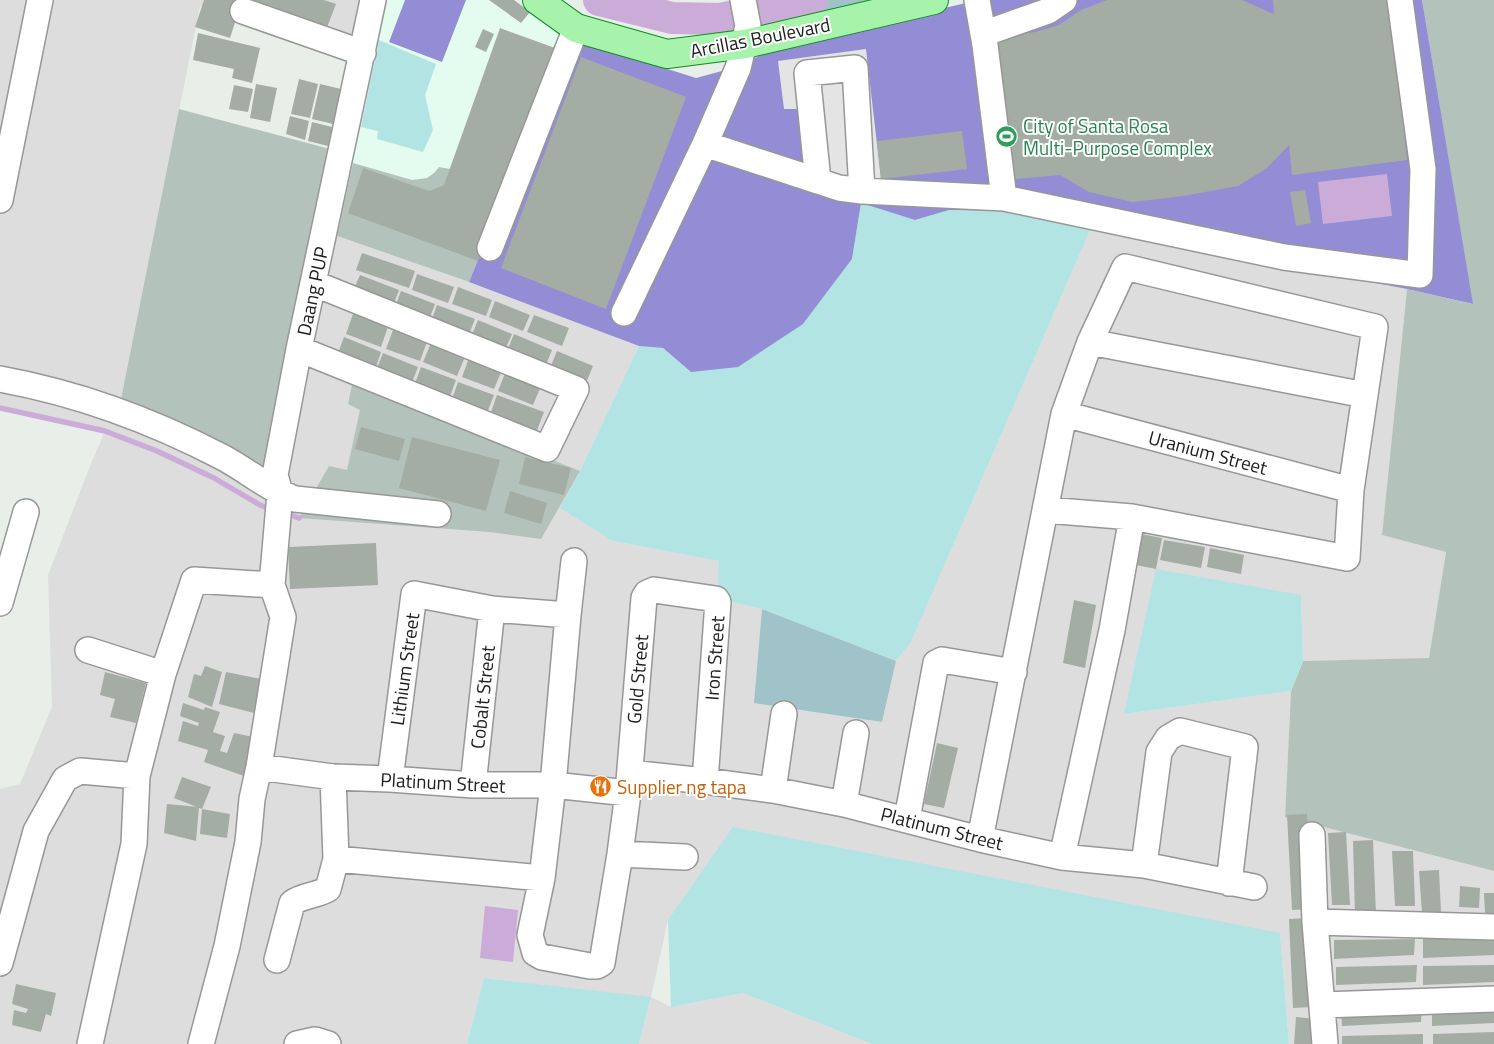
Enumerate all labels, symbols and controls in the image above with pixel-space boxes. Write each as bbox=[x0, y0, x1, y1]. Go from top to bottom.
street label: Arcillas Boulevard bbox=[688, 9, 832, 65]
place label: City of Santa Rosa Multi-Purpose Complex bbox=[1023, 111, 1212, 162]
sports icon: City of Santa Rosa Multi-Purpose Complex bbox=[995, 124, 1019, 148]
street label: Daang PUP bbox=[288, 244, 336, 338]
street label: Uranium Street bbox=[1145, 422, 1271, 482]
street label: Lithium Street bbox=[382, 610, 426, 727]
street label: Iron Street bbox=[697, 615, 731, 701]
street label: Gold Street bbox=[619, 633, 655, 725]
street label: Cobalt Street bbox=[462, 643, 502, 750]
street label: Platinum Street bbox=[380, 764, 507, 800]
place label: Supplier ng tapa bbox=[617, 772, 747, 801]
restaurant icon: Supplier ng tapa bbox=[589, 774, 613, 798]
street label: Platinum Street bbox=[878, 799, 1007, 857]

